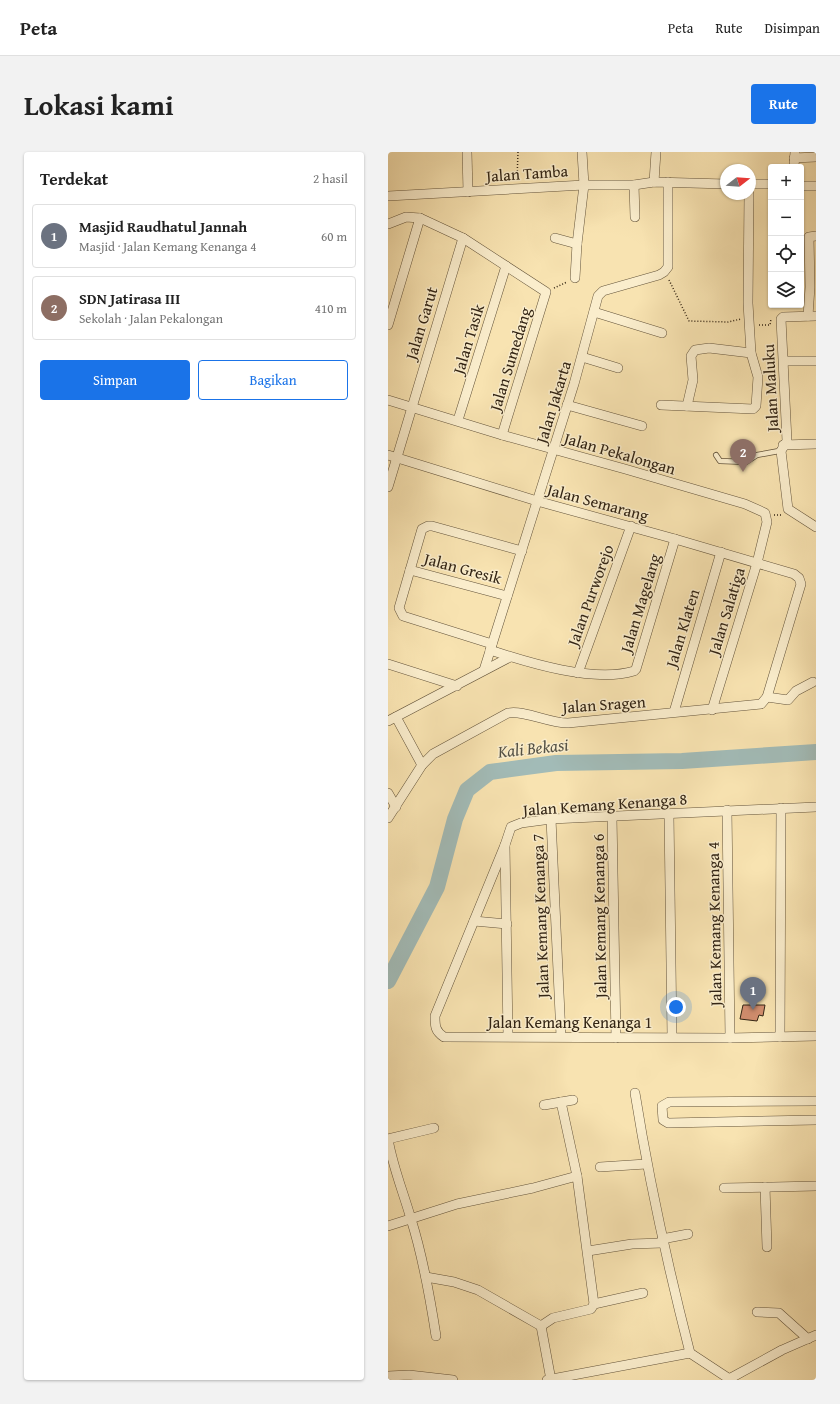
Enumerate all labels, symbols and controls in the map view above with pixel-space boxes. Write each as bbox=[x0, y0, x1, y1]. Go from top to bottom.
text: Peta bbox=[20, 14, 57, 42]
text: Peta bbox=[668, 18, 693, 38]
text: Rute bbox=[715, 18, 743, 38]
text: Disimpan bbox=[765, 18, 820, 38]
text: Lokasi kami bbox=[24, 84, 174, 125]
button: Rute bbox=[751, 84, 816, 124]
street label: Jalan Tamba bbox=[483, 158, 569, 188]
north arrow bbox=[720, 164, 756, 200]
map controls bbox=[768, 164, 804, 308]
button: + bbox=[768, 164, 804, 200]
text: Terdekat bbox=[40, 166, 108, 191]
text: 2 hasil bbox=[313, 169, 348, 188]
button: − bbox=[768, 200, 804, 236]
text: Masjid Raudhatul Jannah bbox=[79, 216, 247, 237]
text: 1 bbox=[51, 227, 57, 246]
text: 60 m bbox=[321, 227, 347, 246]
button: locate bbox=[768, 236, 804, 272]
text: Masjid · Jalan Kemang Kenanga 4 bbox=[79, 237, 257, 256]
button: layers bbox=[768, 272, 804, 308]
street label: Jalan Garut bbox=[398, 283, 444, 364]
text: SDN Jatirasa III bbox=[79, 288, 180, 309]
text: 2 bbox=[51, 299, 57, 318]
text: 410 m bbox=[315, 299, 347, 318]
street label: Jalan Tasik bbox=[445, 300, 490, 379]
street label: Jalan Sumedang bbox=[482, 304, 537, 416]
text: Sekolah · Jalan Pekalongan bbox=[79, 309, 223, 328]
street label: Jalan Maluku bbox=[756, 343, 784, 434]
street label: Jalan Jakarta bbox=[528, 357, 577, 448]
button: Simpan bbox=[40, 360, 190, 400]
button: Bagikan bbox=[198, 360, 348, 400]
street label: Jalan Pekalongan bbox=[559, 425, 679, 480]
pin: 2 bbox=[730, 439, 756, 472]
street label: Jalan Semarang bbox=[543, 476, 651, 527]
street label: Jalan Purworejo bbox=[560, 541, 620, 651]
street label: Jalan Gresik bbox=[420, 546, 505, 590]
street label: Jalan Magelang bbox=[613, 551, 666, 657]
street label: Jalan Salatiga bbox=[701, 564, 751, 660]
street label: Jalan Klaten bbox=[658, 586, 705, 672]
street label: Jalan Sragen bbox=[560, 689, 646, 719]
water label: Kali Bekasi bbox=[495, 731, 570, 764]
street label: Jalan Kemang Kenanga 8 bbox=[520, 786, 688, 822]
street label: Jalan Kemang Kenanga 7 bbox=[525, 833, 555, 1001]
street label: Jalan Kemang Kenanga 6 bbox=[586, 833, 612, 1000]
street label: Jalan Kemang Kenanga 4 bbox=[701, 841, 727, 1008]
pin: 1 bbox=[740, 977, 766, 1010]
your location bbox=[666, 997, 686, 1017]
street label: Jalan Kemang Kenanga 1 bbox=[486, 1010, 652, 1034]

